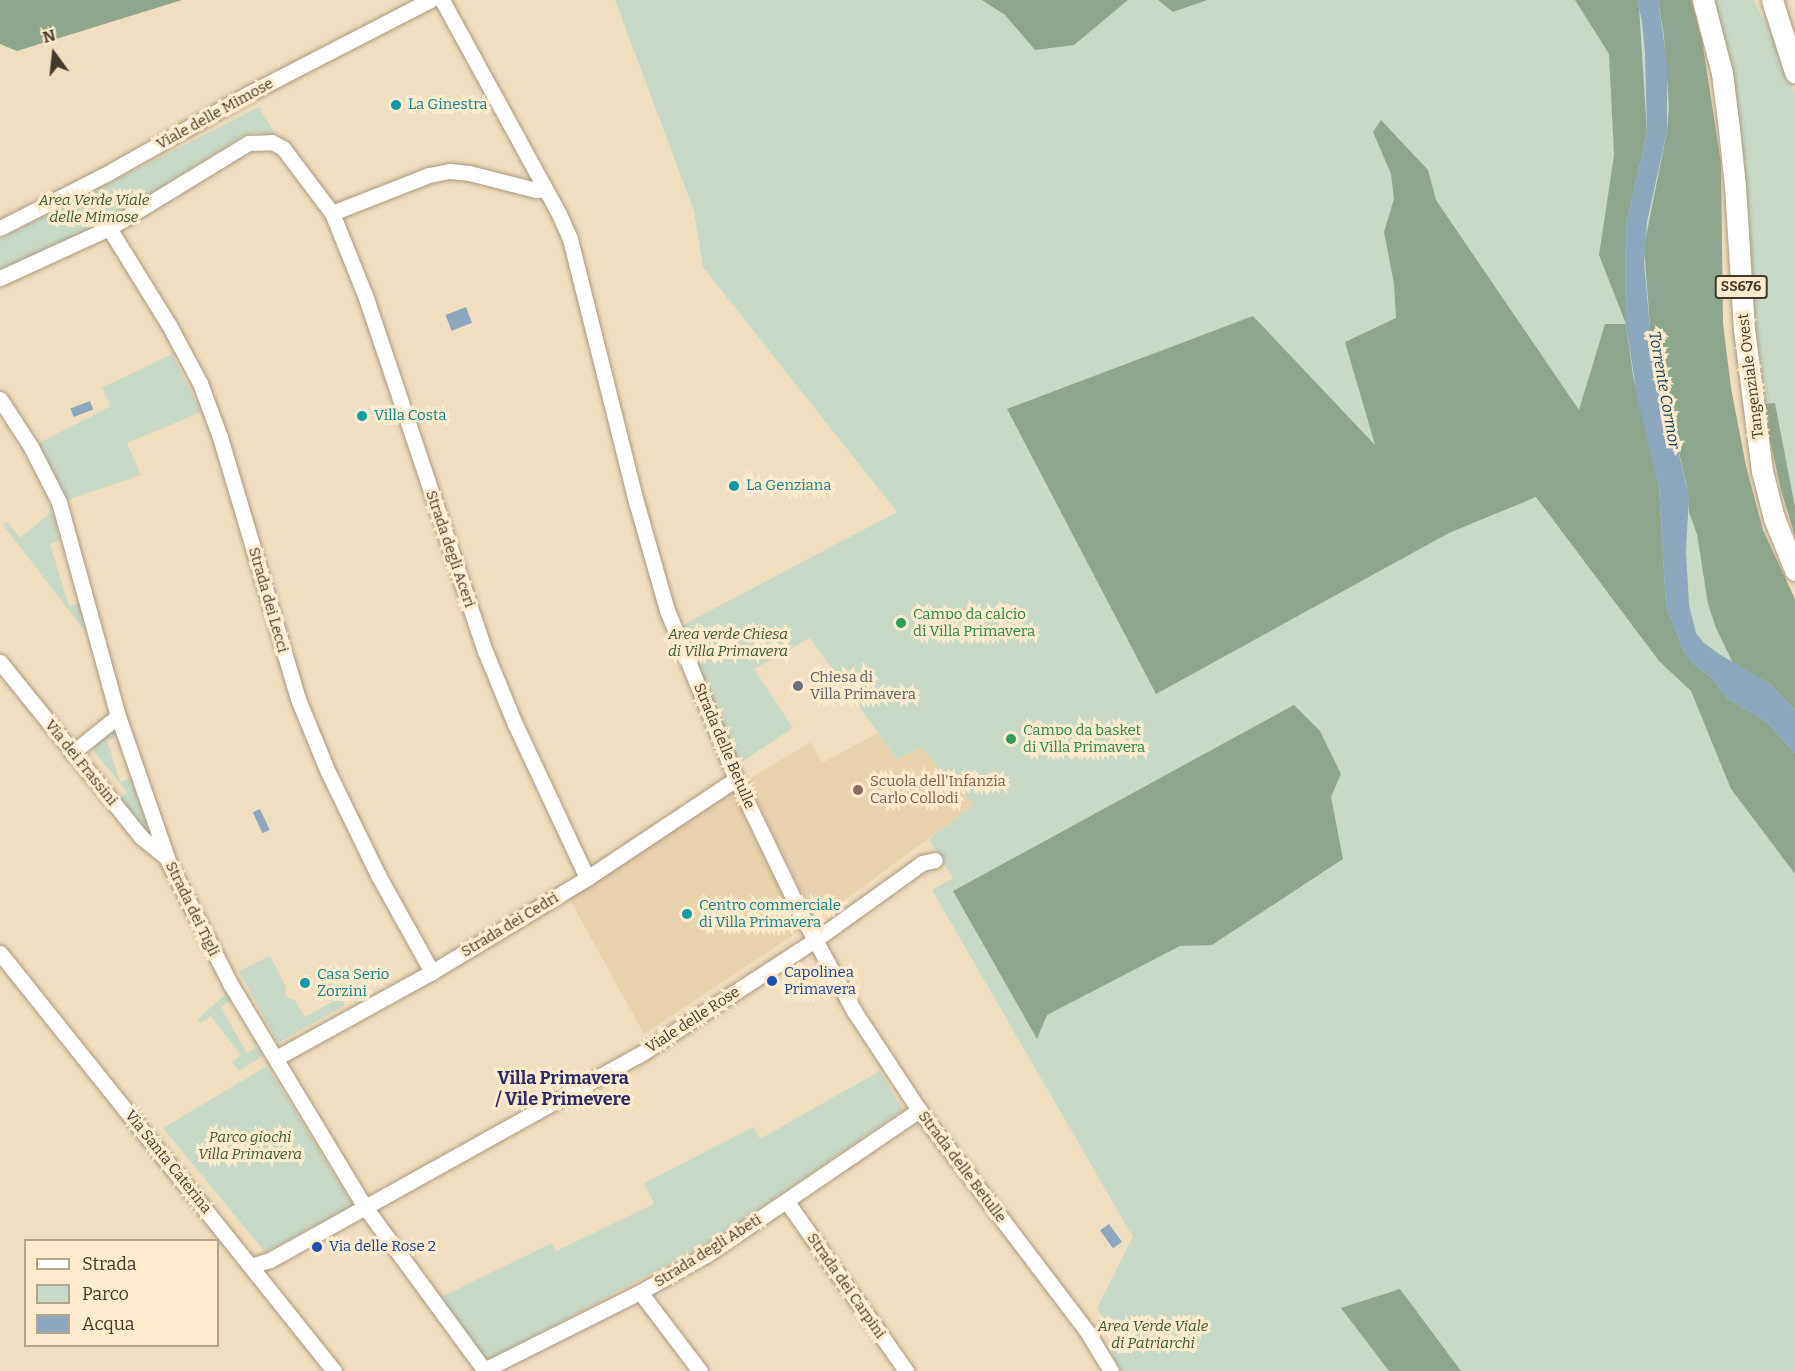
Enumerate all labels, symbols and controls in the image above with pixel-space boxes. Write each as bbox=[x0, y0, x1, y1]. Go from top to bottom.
north arrow bbox=[24, 24, 84, 84]
text: N bbox=[41, 25, 58, 47]
street label: Viale delle Mimose bbox=[153, 74, 277, 154]
place label: La Ginestra bbox=[408, 96, 487, 114]
marker: La Ginestra bbox=[389, 98, 403, 112]
park label: Area Verde Viale delle Mimose bbox=[39, 191, 149, 226]
road number: SS676 bbox=[1714, 276, 1768, 298]
street label: Tangenziale Ovest bbox=[1734, 312, 1768, 440]
water label: Torrente Cormor bbox=[1644, 330, 1684, 450]
place label: Villa Costa bbox=[374, 407, 446, 425]
marker: Villa Costa bbox=[355, 409, 369, 423]
place label: La Genziana bbox=[746, 477, 831, 495]
marker: La Genziana bbox=[727, 479, 741, 493]
street label: Strada degli Aceri bbox=[422, 488, 478, 610]
street label: Strada dei Lecci bbox=[244, 545, 292, 655]
place label: Campo da calcio di Villa Primavera bbox=[913, 605, 1035, 640]
marker: Campo da calcio di Villa Primavera bbox=[894, 616, 908, 630]
park label: Area verde Chiesa di Villa Primavera bbox=[668, 625, 788, 660]
place label: Chiesa di Villa Primavera bbox=[810, 668, 916, 703]
marker: Chiesa di Villa Primavera bbox=[791, 679, 805, 693]
street label: Strada delle Betulle bbox=[689, 680, 759, 812]
street label: Via dei Frassini bbox=[41, 717, 121, 809]
place label: Campo da basket di Villa Primavera bbox=[1023, 721, 1145, 756]
marker: Campo da basket di Villa Primavera bbox=[1004, 732, 1018, 746]
place label: Scuola dell'Infanzia Carlo Collodi bbox=[870, 772, 1006, 807]
marker: Scuola dell'Infanzia Carlo Collodi bbox=[851, 783, 865, 797]
street label: Strada dei Tigli bbox=[161, 859, 223, 959]
street label: Strada dei Cedri bbox=[458, 889, 562, 961]
place label: Centro commerciale di Villa Primavera bbox=[699, 896, 841, 931]
marker: Centro commerciale di Villa Primavera bbox=[680, 907, 694, 921]
place label: Capolinea Primavera bbox=[784, 963, 856, 998]
place label: Casa Serio Zorzini bbox=[317, 965, 389, 1000]
marker: Capolinea Primavera bbox=[765, 974, 779, 988]
marker: Casa Serio Zorzini bbox=[298, 976, 312, 990]
street label: Viale delle Rose bbox=[643, 983, 743, 1057]
district label: Villa Primavera / Vile Primevere bbox=[495, 1068, 631, 1110]
street label: Via Santa Caterina bbox=[121, 1107, 215, 1217]
street label: Strada delle Betulle bbox=[914, 1108, 1010, 1226]
park label: Parco giochi Villa Primavera bbox=[198, 1128, 302, 1163]
street label: Strada degli Abeti bbox=[651, 1211, 765, 1291]
street label: Strada dei Carpini bbox=[803, 1230, 889, 1342]
place label: Via delle Rose 2 bbox=[329, 1238, 436, 1256]
legend bbox=[24, 1239, 219, 1347]
marker: Via delle Rose 2 bbox=[310, 1240, 324, 1254]
text: Strada bbox=[82, 1253, 137, 1275]
text: Parco bbox=[82, 1283, 129, 1305]
text: Acqua bbox=[82, 1313, 135, 1335]
park label: Area Verde Viale di Patriarchi bbox=[1098, 1317, 1208, 1352]

